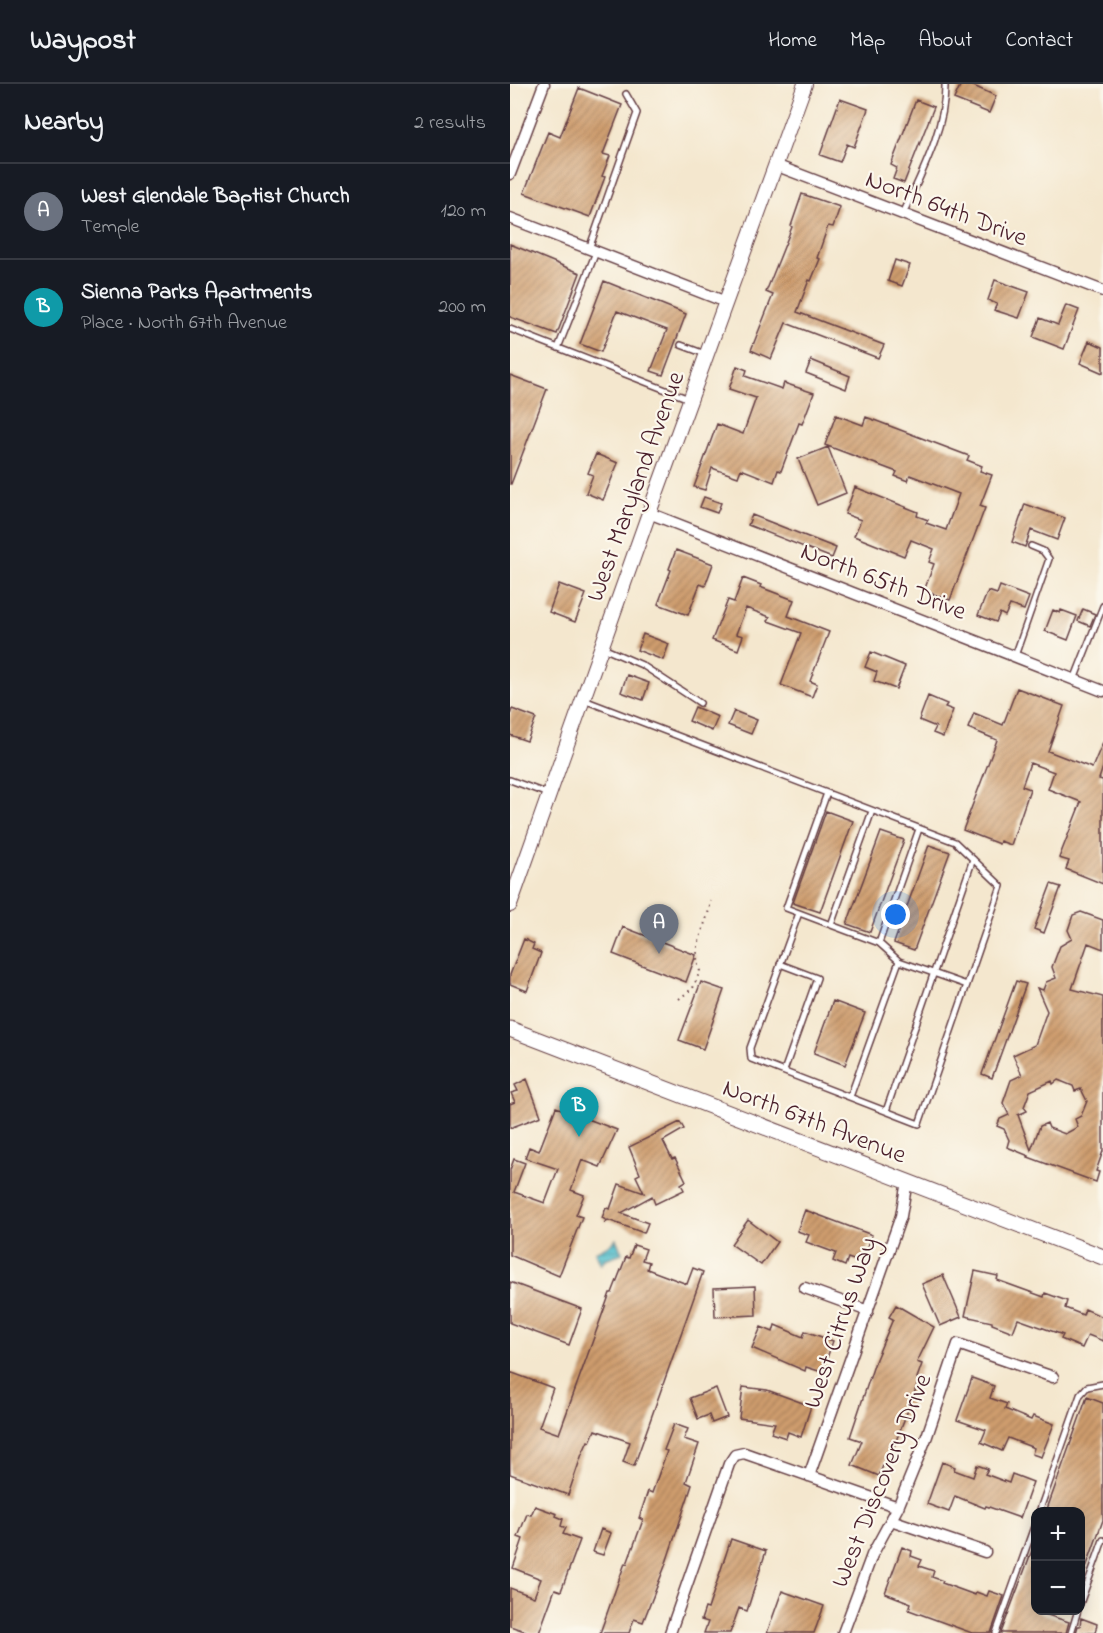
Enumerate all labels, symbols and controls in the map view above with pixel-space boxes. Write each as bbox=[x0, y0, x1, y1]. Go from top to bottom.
text: Waypost bbox=[30, 21, 136, 62]
text: Home bbox=[768, 26, 817, 56]
text: Map bbox=[850, 26, 885, 56]
text: About bbox=[918, 26, 972, 56]
text: Contact bbox=[1005, 26, 1073, 56]
text: Nearby bbox=[24, 104, 103, 142]
text: 2 results bbox=[414, 109, 486, 138]
street label: North 64th Drive bbox=[859, 161, 1033, 258]
text: West Glendale Baptist Church bbox=[81, 181, 350, 213]
text: A bbox=[37, 197, 50, 226]
text: 120 m bbox=[441, 197, 486, 226]
text: Temple bbox=[81, 213, 140, 242]
text: Sienna Parks Apartments bbox=[81, 277, 312, 309]
text: B bbox=[37, 293, 50, 322]
text: 200 m bbox=[438, 293, 486, 322]
text: Place · North 67th Avenue bbox=[81, 309, 287, 338]
street label: West Maryland Avenue bbox=[577, 366, 696, 608]
street label: North 65th Drive bbox=[794, 534, 972, 632]
your location bbox=[881, 900, 910, 929]
pin: A bbox=[640, 904, 678, 954]
street label: North 67th Avenue bbox=[716, 1070, 912, 1175]
pin: B bbox=[560, 1088, 598, 1137]
street label: West Citrus Way bbox=[795, 1232, 889, 1414]
street label: West Discovery Drive bbox=[822, 1368, 943, 1594]
map controls bbox=[1031, 1507, 1085, 1615]
button: + bbox=[1031, 1507, 1085, 1561]
button: − bbox=[1031, 1561, 1085, 1615]

